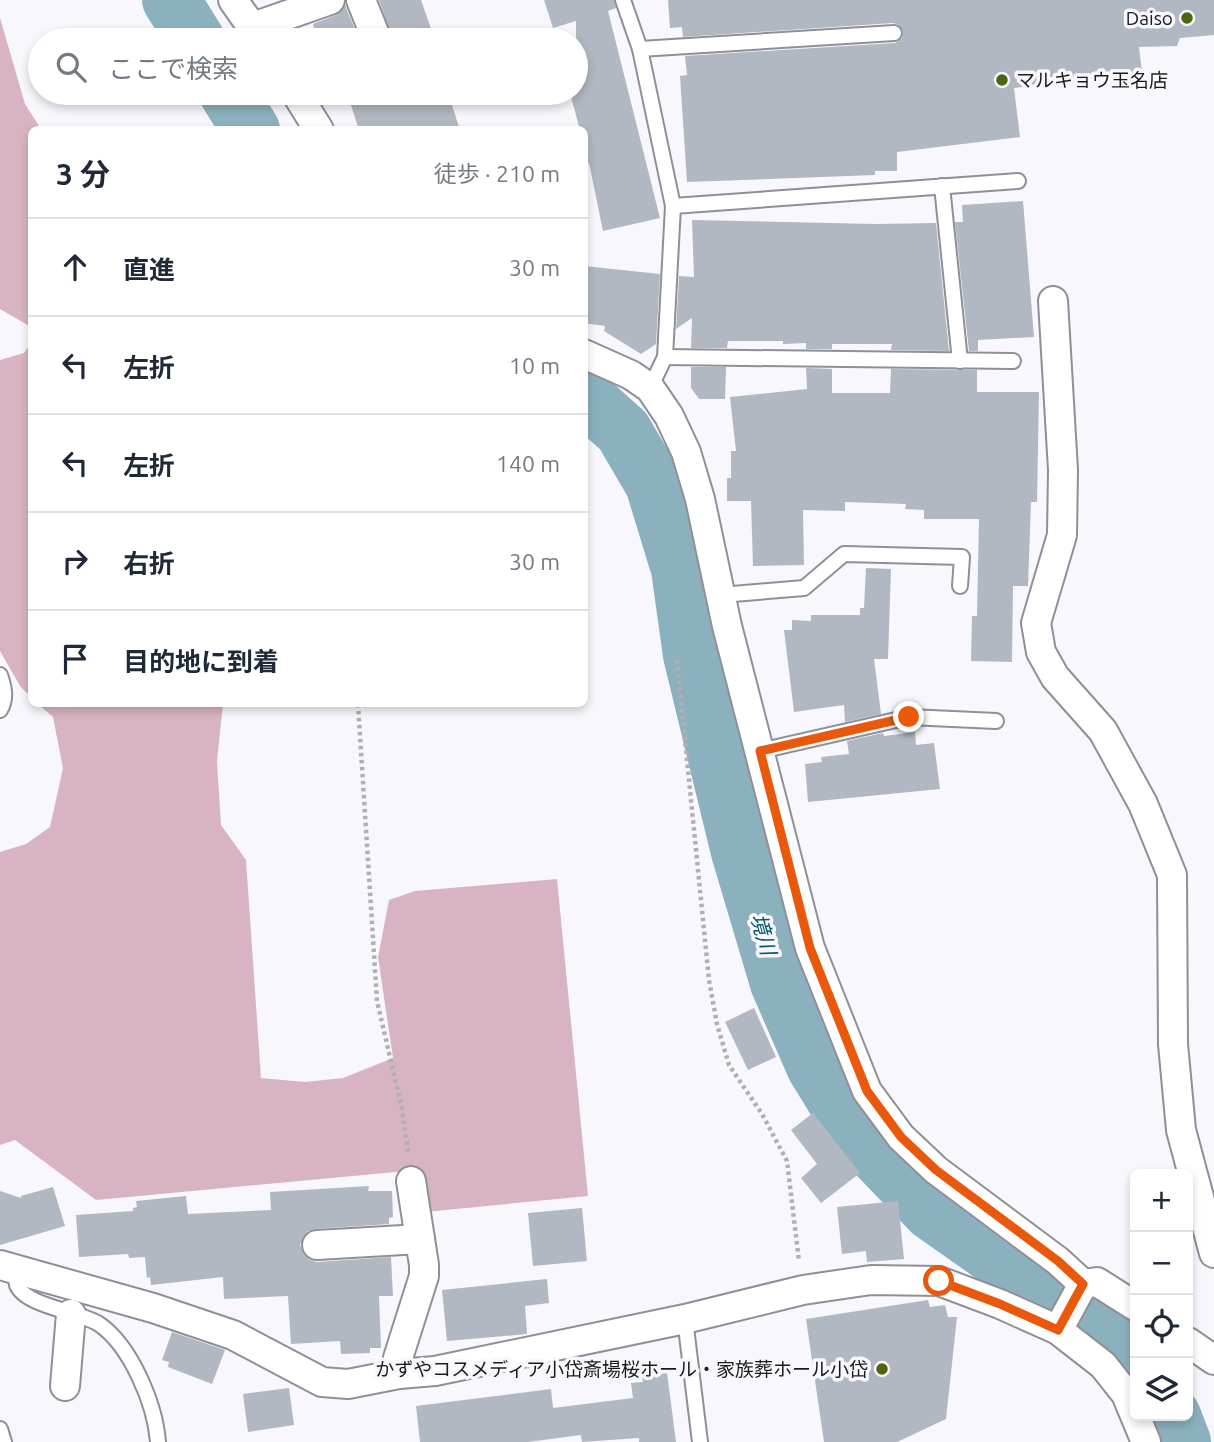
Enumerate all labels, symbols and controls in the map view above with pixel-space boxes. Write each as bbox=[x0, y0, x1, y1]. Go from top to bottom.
place label: Daiso bbox=[1126, 7, 1173, 29]
marker: Daiso bbox=[1179, 10, 1195, 26]
search box bbox=[28, 28, 588, 105]
icon: search bbox=[52, 48, 90, 86]
text: ここで検索 bbox=[108, 54, 238, 83]
place label: マルキョウ玉名店 bbox=[1016, 69, 1168, 91]
marker: マルキョウ玉名店 bbox=[994, 72, 1010, 88]
text: 3 分 bbox=[56, 157, 110, 191]
text: 徒歩 · 210 m bbox=[434, 161, 560, 186]
icon: ahead bbox=[56, 248, 94, 286]
text: 直進 bbox=[123, 255, 175, 284]
text: 30 m bbox=[509, 255, 560, 280]
icon: left bbox=[56, 346, 94, 384]
text: 左折 bbox=[123, 353, 175, 382]
text: 10 m bbox=[509, 353, 560, 378]
icon: left bbox=[56, 444, 94, 482]
text: 左折 bbox=[123, 451, 175, 480]
text: 140 m bbox=[496, 451, 560, 476]
icon: right bbox=[56, 542, 94, 580]
text: 右折 bbox=[123, 549, 175, 578]
text: 30 m bbox=[509, 549, 560, 574]
icon: arrive bbox=[56, 640, 94, 678]
text: 目的地に到着 bbox=[123, 647, 279, 676]
route end bbox=[893, 701, 924, 732]
water label: 境川 bbox=[747, 911, 782, 959]
map controls bbox=[1130, 1169, 1193, 1421]
button: + bbox=[1130, 1169, 1193, 1232]
button: − bbox=[1130, 1232, 1193, 1295]
route start bbox=[923, 1265, 954, 1296]
button: locate bbox=[1130, 1295, 1193, 1358]
place label: かずやコスメディア小岱斎場桜ホール・家族葬ホール小岱 bbox=[375, 1358, 868, 1380]
button: layers bbox=[1130, 1358, 1193, 1421]
marker: かずやコスメディア小岱斎場桜ホール・家族葬ホール小岱 bbox=[874, 1361, 890, 1377]

